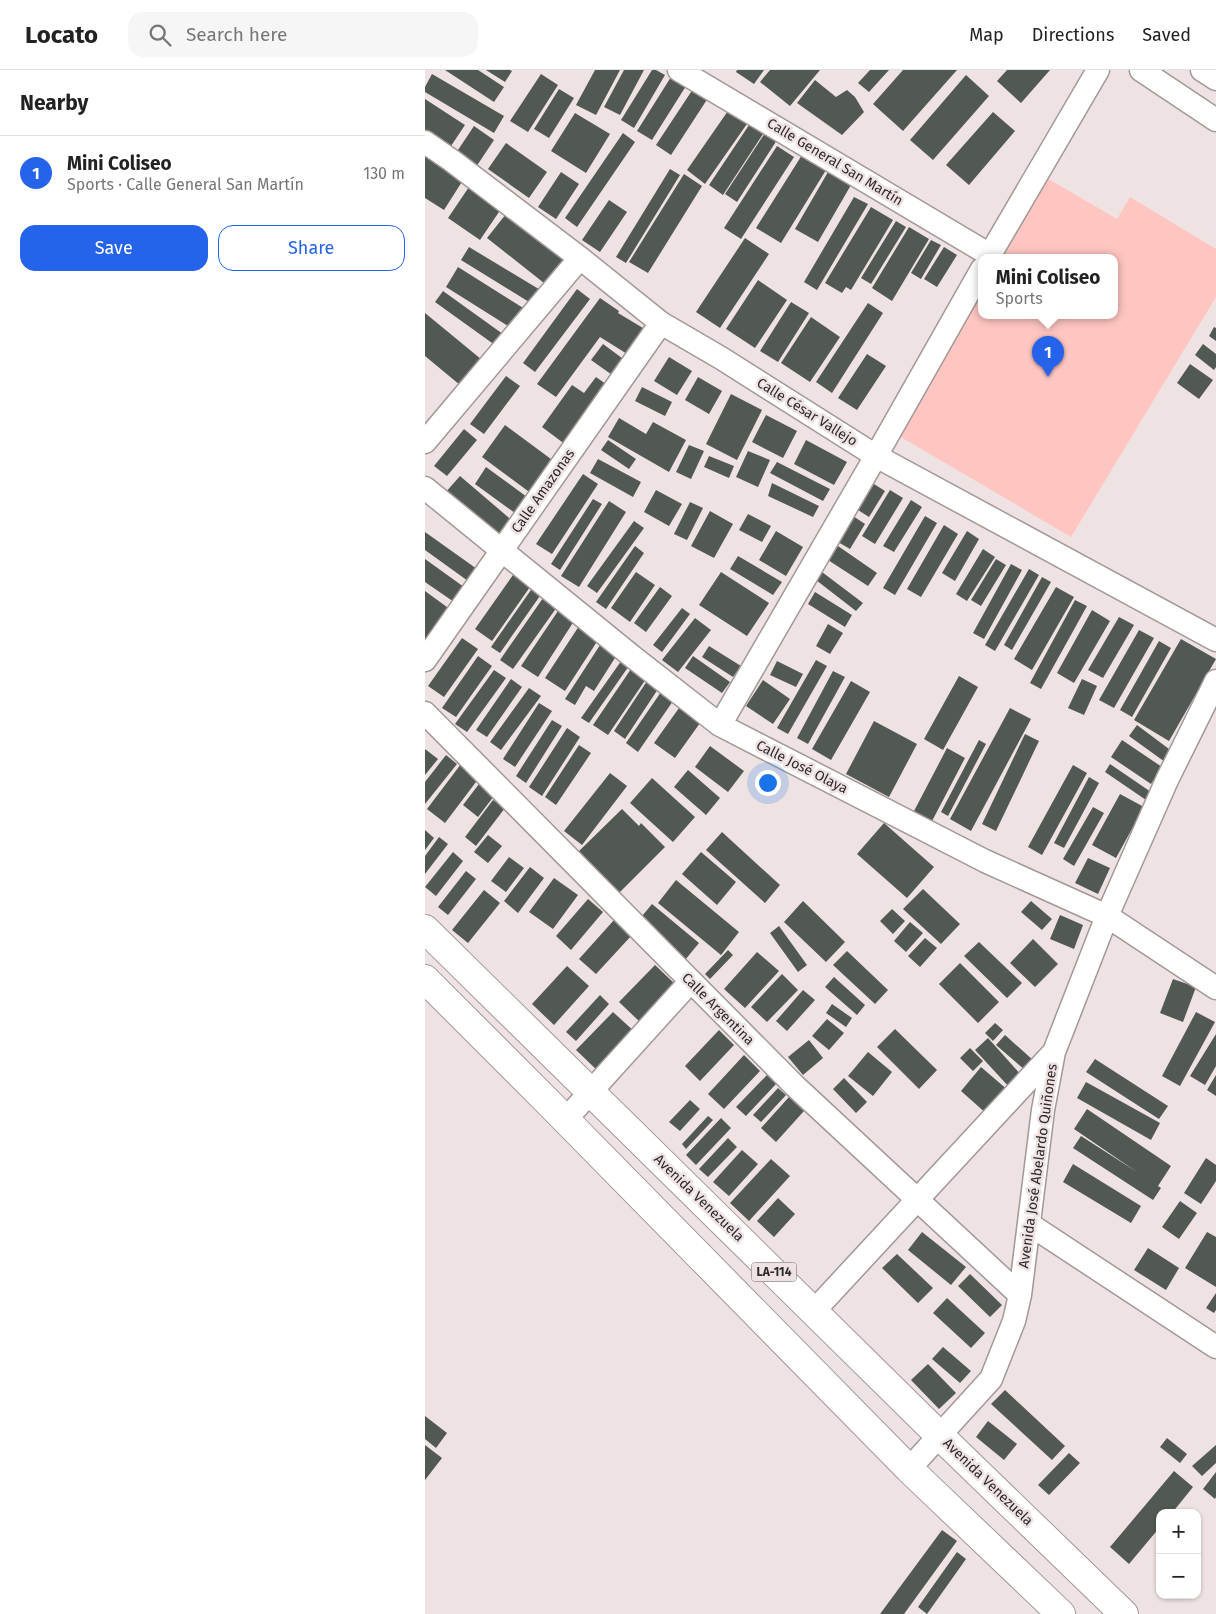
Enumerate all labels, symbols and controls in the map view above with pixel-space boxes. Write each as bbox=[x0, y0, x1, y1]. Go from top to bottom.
search box bbox=[128, 12, 478, 57]
text: Locato bbox=[25, 21, 98, 49]
icon: search bbox=[146, 21, 174, 49]
text: Search here bbox=[186, 23, 287, 46]
text: Map bbox=[969, 24, 1004, 46]
text: Directions bbox=[1032, 24, 1114, 46]
text: Saved bbox=[1142, 24, 1191, 46]
text: Nearby bbox=[20, 90, 88, 116]
street label: Calle General San Martín bbox=[764, 115, 906, 209]
text: Mini Coliseo bbox=[67, 152, 172, 175]
text: 1 bbox=[32, 164, 40, 183]
text: 130 m bbox=[363, 164, 405, 183]
text: Sports · Calle General San Martín bbox=[67, 175, 304, 194]
button: Save bbox=[20, 225, 208, 271]
button: Share bbox=[218, 225, 405, 271]
popup bbox=[978, 254, 1118, 319]
text: Mini Coliseo bbox=[996, 266, 1100, 289]
text: Sports bbox=[996, 289, 1043, 308]
pin: 1 bbox=[1032, 336, 1064, 377]
street label: Calle César Vallejo bbox=[754, 374, 860, 450]
street label: Calle Amazonas bbox=[508, 445, 579, 536]
street label: Calle José Olaya bbox=[753, 737, 851, 797]
your location bbox=[755, 770, 781, 796]
street label: Calle Argentina bbox=[678, 969, 758, 1049]
street label: Avenida José Abelardo Quiñones bbox=[1015, 1062, 1061, 1269]
street label: Avenida Venezuela bbox=[650, 1151, 748, 1245]
road number: LA-114 bbox=[751, 1262, 797, 1282]
street label: Avenida Venezuela bbox=[939, 1435, 1037, 1529]
map controls bbox=[1156, 1509, 1201, 1599]
button: + bbox=[1156, 1509, 1201, 1554]
button: − bbox=[1156, 1554, 1201, 1599]

